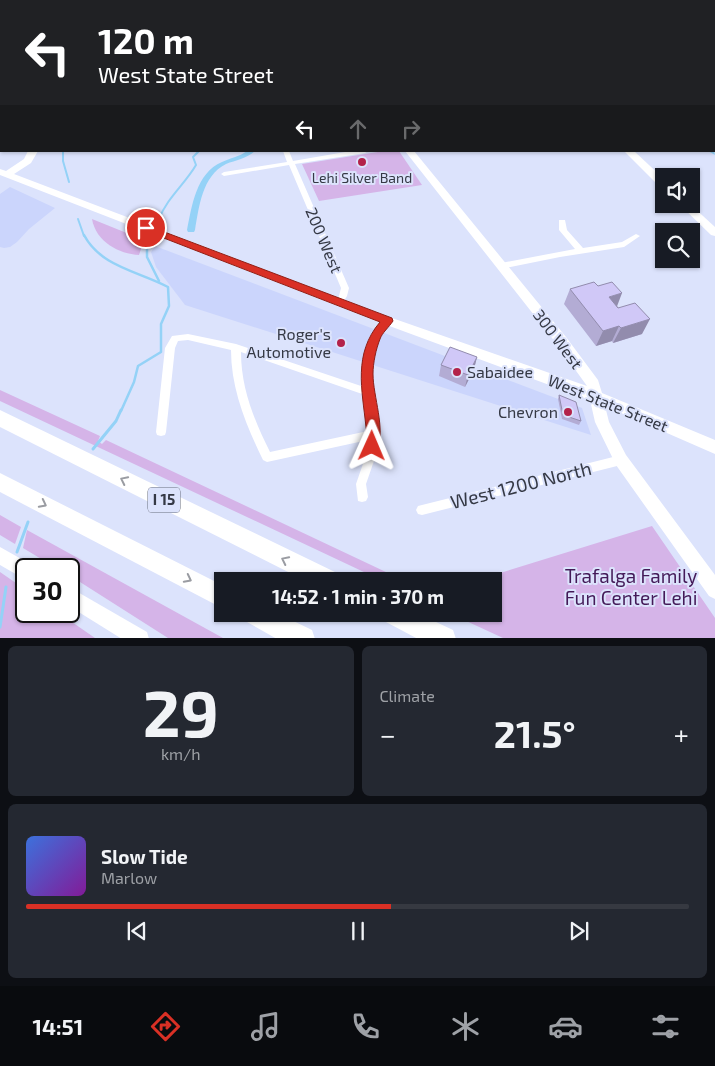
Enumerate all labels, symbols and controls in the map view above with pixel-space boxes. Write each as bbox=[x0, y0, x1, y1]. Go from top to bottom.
text: 120 m bbox=[98, 19, 194, 61]
icon: left bbox=[15, 20, 80, 85]
text: West State Street bbox=[98, 61, 274, 87]
icon: left bbox=[291, 115, 319, 143]
icon: ahead bbox=[344, 115, 372, 143]
icon: right bbox=[397, 115, 425, 143]
marker: Lehi Silver Band bbox=[356, 156, 368, 168]
map controls bbox=[655, 168, 700, 268]
button: sound bbox=[655, 168, 700, 213]
place label: Lehi Silver Band bbox=[312, 169, 412, 186]
street label: 200 West bbox=[302, 204, 347, 275]
pin bbox=[125, 207, 167, 249]
icon: arrive bbox=[132, 214, 160, 242]
button: search bbox=[655, 223, 700, 268]
street label: 300 West bbox=[530, 305, 587, 372]
place label: Roger's Automotive bbox=[247, 324, 331, 361]
marker: Roger's Automotive bbox=[335, 337, 347, 349]
place label: Sabaidee bbox=[467, 362, 533, 381]
marker: Sabaidee bbox=[451, 366, 463, 378]
street label: West State Street bbox=[545, 370, 671, 435]
place label: Chevron bbox=[498, 402, 558, 421]
marker: Chevron bbox=[562, 406, 574, 418]
position arrow bbox=[345, 419, 397, 471]
street label: West 1200 North bbox=[448, 456, 594, 513]
one-way arrow bbox=[120, 475, 129, 486]
road number: I 15 bbox=[148, 488, 180, 512]
one-way arrow bbox=[38, 498, 47, 508]
one-way arrow bbox=[281, 555, 290, 566]
speed limit sign: 30 bbox=[15, 558, 80, 623]
park label: Trafalga Family Fun Center Lehi bbox=[565, 564, 697, 609]
one-way arrow bbox=[182, 573, 191, 583]
text: 14:52 · 1 min · 370 m bbox=[272, 585, 444, 608]
text: 29 bbox=[143, 672, 219, 750]
text: Climate bbox=[380, 686, 435, 705]
text: 21.5° bbox=[494, 710, 576, 756]
text: − bbox=[380, 717, 396, 751]
text: + bbox=[674, 717, 689, 751]
text: km/h bbox=[161, 744, 201, 763]
text: Slow Tide bbox=[101, 845, 188, 868]
text: Marlow bbox=[101, 868, 157, 887]
icon: previous bbox=[123, 917, 151, 945]
icon: pause bbox=[344, 917, 372, 945]
icon: next bbox=[565, 917, 593, 945]
icon: directions bbox=[148, 1009, 183, 1044]
icon: music bbox=[248, 1009, 283, 1044]
icon: phone bbox=[348, 1009, 383, 1044]
icon: climate bbox=[448, 1009, 483, 1044]
icon: car bbox=[548, 1009, 583, 1044]
icon: filters bbox=[648, 1009, 683, 1044]
text: 14:51 bbox=[32, 1013, 83, 1039]

